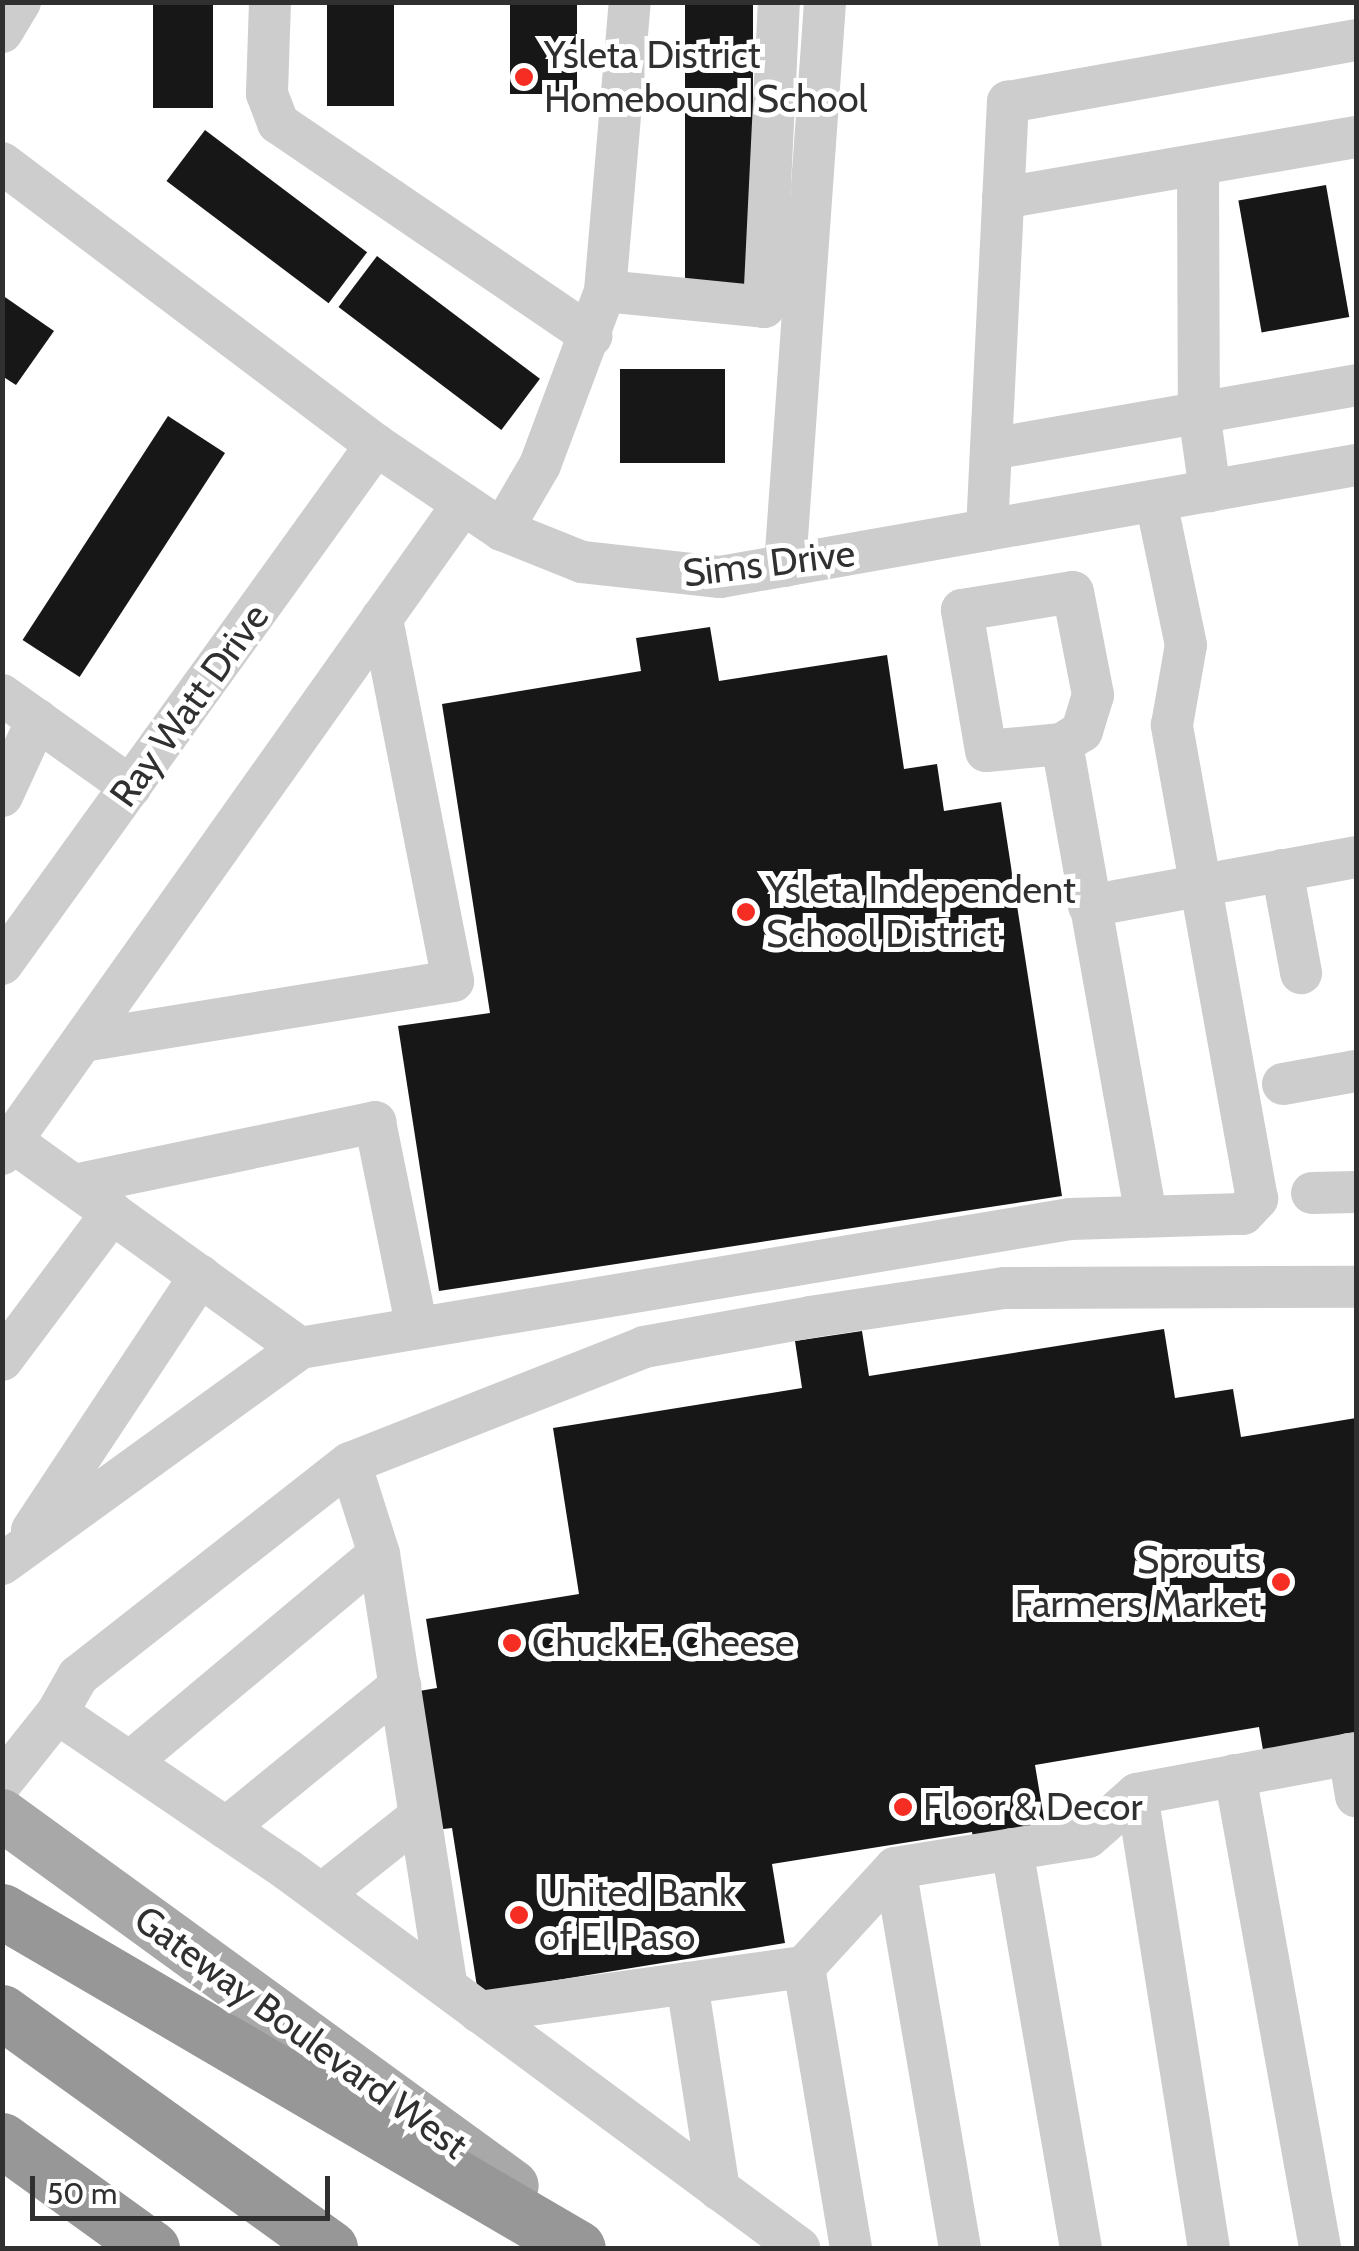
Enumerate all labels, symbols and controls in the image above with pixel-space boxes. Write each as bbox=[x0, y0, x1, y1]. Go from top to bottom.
place label: Ysleta District Homebound School bbox=[544, 32, 868, 121]
marker: Ysleta District Homebound School bbox=[513, 66, 535, 88]
street label: Sims Drive bbox=[680, 530, 858, 596]
street label: Ray Watt Drive bbox=[100, 595, 278, 815]
place label: Ysleta Independent School District bbox=[766, 867, 1076, 956]
marker: Ysleta Independent School District bbox=[735, 901, 757, 923]
place label: Sprouts Farmers Market bbox=[1015, 1537, 1261, 1626]
marker: Sprouts Farmers Market bbox=[1270, 1571, 1292, 1593]
place label: Chuck E. Cheese bbox=[532, 1620, 794, 1666]
marker: Chuck E. Cheese bbox=[501, 1632, 523, 1654]
place label: Floor & Decor bbox=[923, 1784, 1143, 1830]
marker: Floor & Decor bbox=[892, 1796, 914, 1818]
place label: United Bank of El Paso bbox=[539, 1870, 736, 1960]
street label: Gateway Boulevard West bbox=[126, 1896, 476, 2168]
marker: United Bank of El Paso bbox=[508, 1904, 530, 1926]
scale bar bbox=[35, 2156, 335, 2218]
text: 50 m bbox=[47, 2175, 117, 2212]

